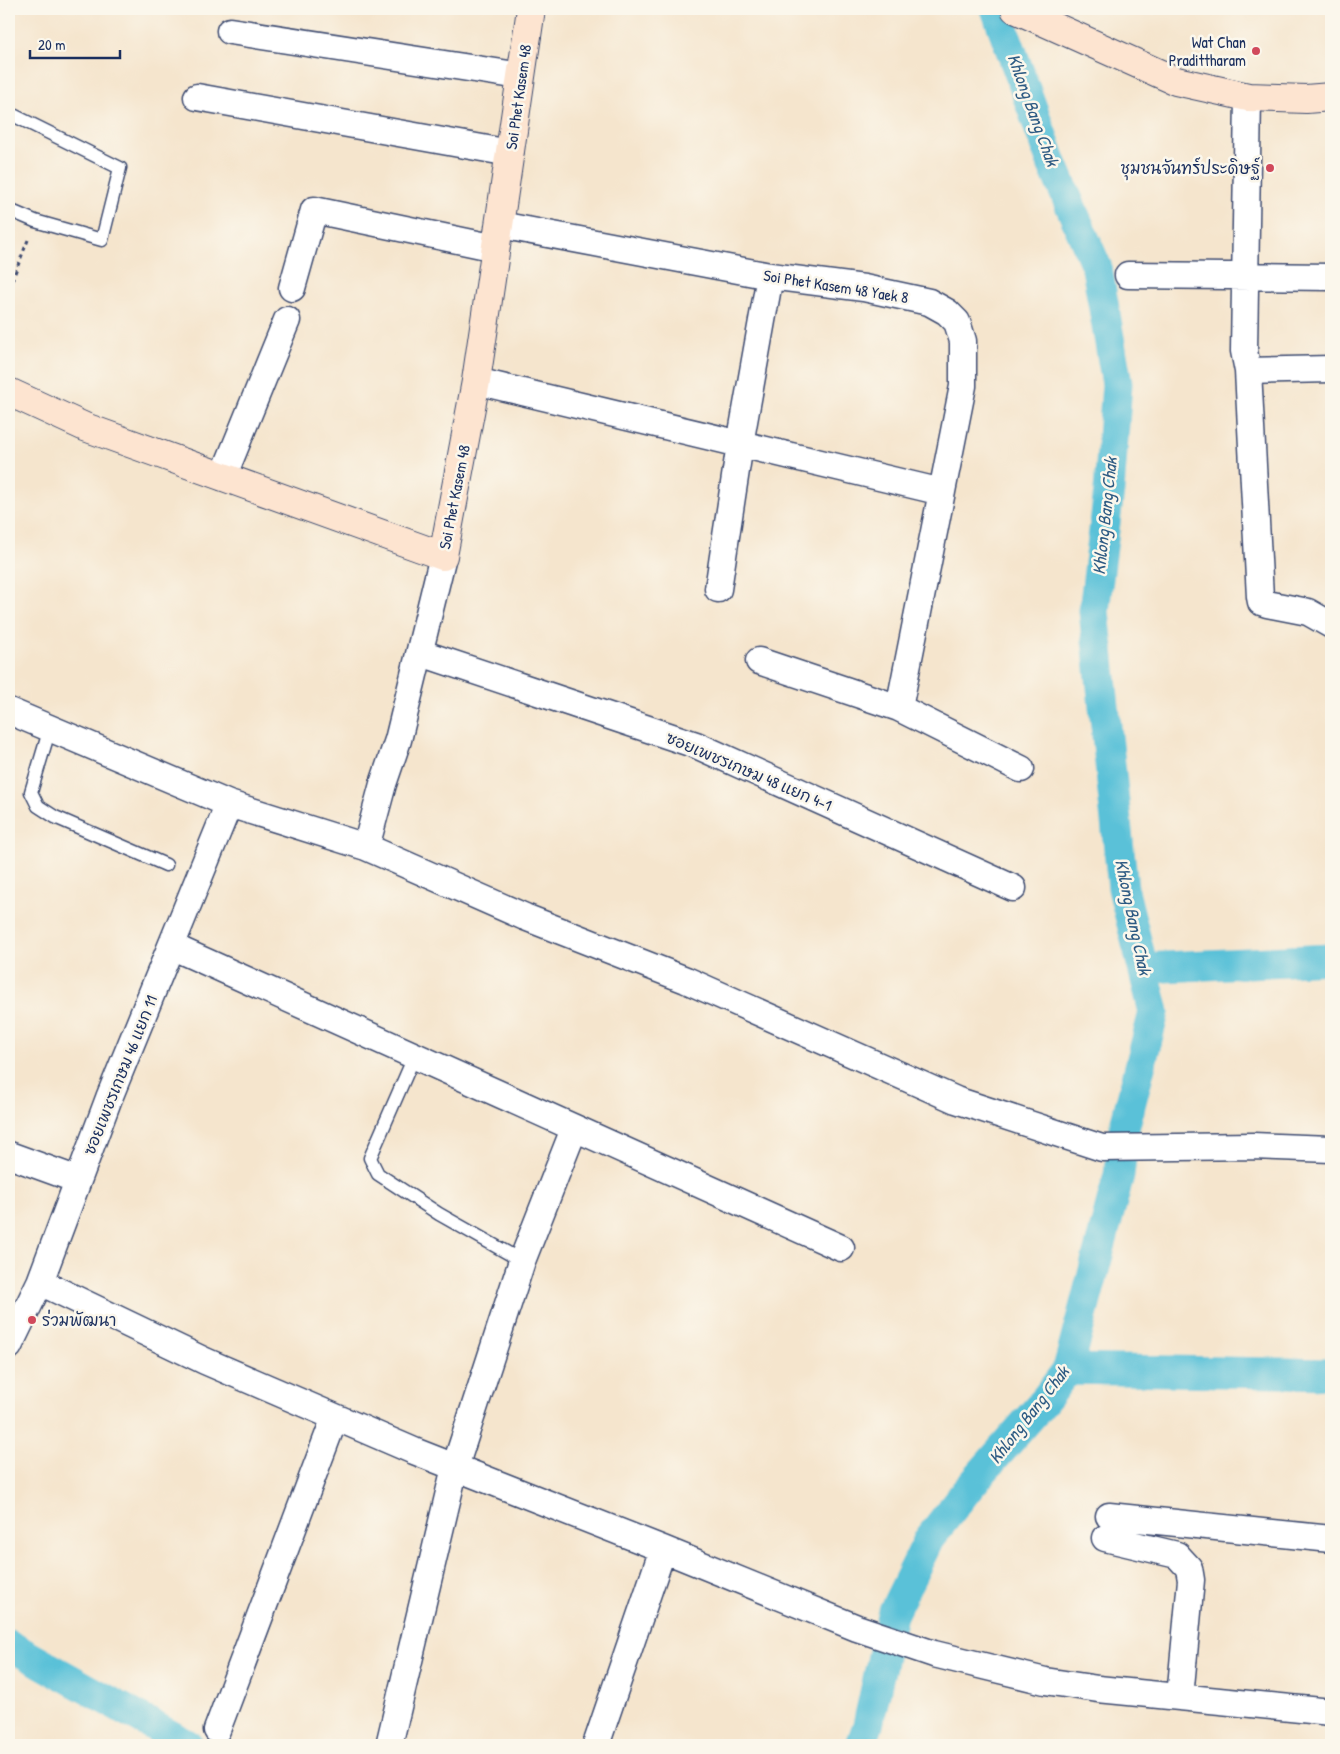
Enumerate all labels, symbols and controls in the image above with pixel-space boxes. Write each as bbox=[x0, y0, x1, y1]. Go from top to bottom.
scale bar bbox=[30, 28, 120, 60]
place label: Wat Chan Pradittharam bbox=[1169, 31, 1246, 71]
text: 20 m bbox=[38, 34, 65, 55]
street label: Soi Phet Kasem 48 bbox=[500, 43, 536, 151]
marker: Wat Chan Pradittharam bbox=[1250, 45, 1262, 57]
water label: Khlong Bang Chak bbox=[1002, 50, 1066, 171]
place label: ชุมชนจันทร์ประดิษฐ์ bbox=[1121, 157, 1261, 181]
marker: ชุมชนจันทร์ประดิษฐ์ bbox=[1264, 162, 1276, 174]
street label: Soi Phet Kasem 48 Yaek 8 bbox=[762, 264, 910, 308]
street label: Soi Phet Kasem 48 bbox=[433, 443, 475, 551]
water label: Khlong Bang Chak bbox=[1086, 455, 1123, 576]
street label: ซอยเพชรเกษม 48 แยก 4-1 bbox=[663, 726, 835, 816]
water label: Khlong Bang Chak bbox=[1109, 857, 1158, 979]
street label: ซอยเพชรเกษม 46 แยก 11 bbox=[78, 992, 162, 1158]
place label: ร่วมพัฒนา bbox=[42, 1309, 116, 1331]
marker: ร่วมพัฒนา bbox=[26, 1314, 38, 1326]
water label: Khlong Bang Chak bbox=[983, 1359, 1076, 1469]

